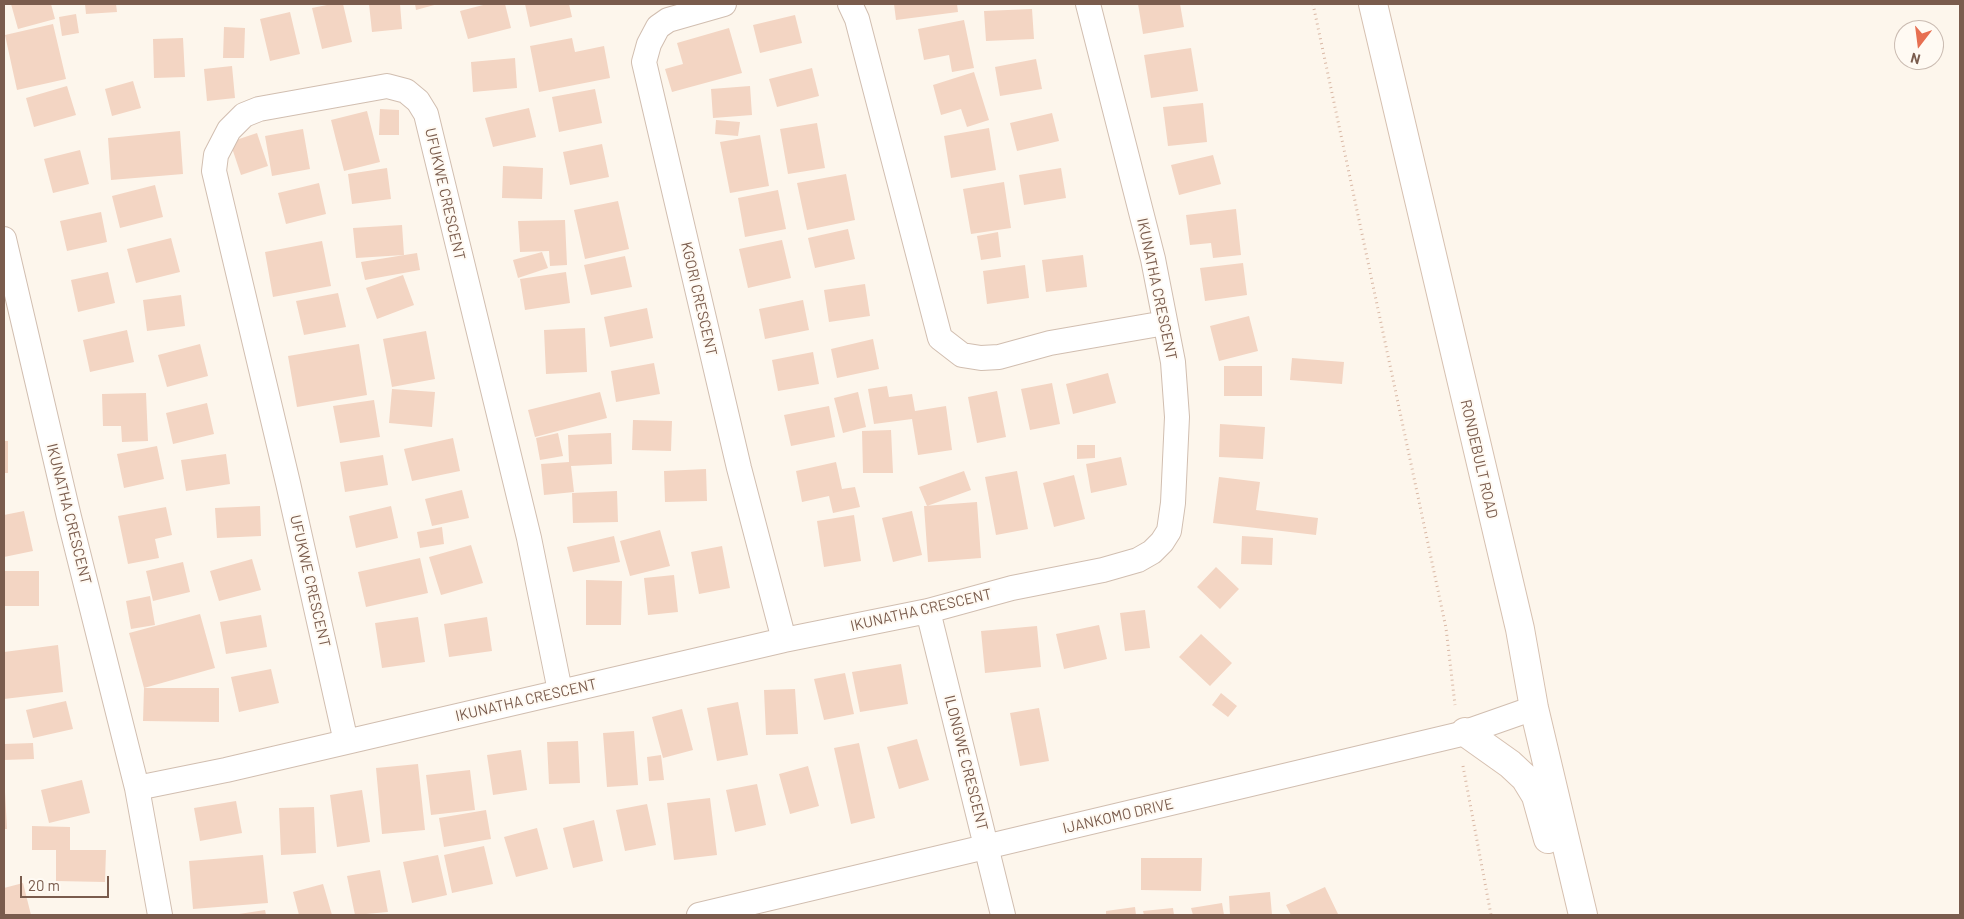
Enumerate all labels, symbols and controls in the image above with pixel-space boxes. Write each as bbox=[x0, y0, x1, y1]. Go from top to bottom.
north arrow bbox=[1894, 20, 1944, 70]
text: N bbox=[1909, 50, 1922, 68]
street label: UFUKWE CRESCENT bbox=[421, 126, 469, 262]
street label: IKUNATHA CRESCENT bbox=[1133, 216, 1181, 362]
street label: KGORI CRESCENT bbox=[677, 240, 721, 358]
street label: RONDEBULT ROAD bbox=[1457, 398, 1501, 520]
street label: IKUNATHA CRESCENT bbox=[43, 442, 95, 586]
street label: UFUKWE CRESCENT bbox=[286, 513, 334, 649]
street label: IKUNATHA CRESCENT bbox=[849, 585, 993, 635]
street label: IKUNATHA CRESCENT bbox=[454, 675, 598, 725]
street label: ILONGWE CRESCENT bbox=[940, 693, 992, 833]
street label: IJANKOMO DRIVE bbox=[1061, 794, 1175, 838]
scale bar bbox=[22, 866, 111, 898]
text: 20 m bbox=[28, 876, 60, 894]

